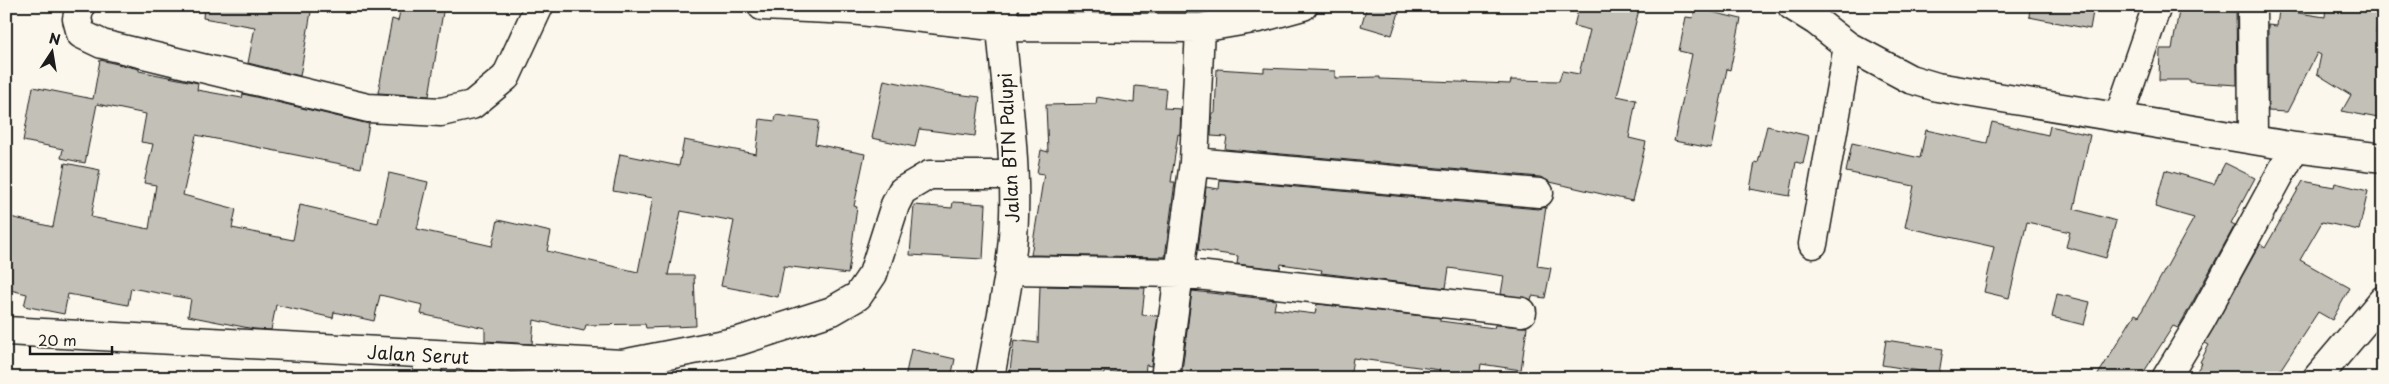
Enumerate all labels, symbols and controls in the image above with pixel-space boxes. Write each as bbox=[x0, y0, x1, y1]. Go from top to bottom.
text: N bbox=[47, 27, 62, 50]
north arrow bbox=[28, 28, 78, 78]
street label: Jalan BTN Palupi bbox=[991, 72, 1025, 224]
scale bar bbox=[30, 324, 112, 356]
text: 20 m bbox=[38, 328, 77, 351]
street label: Jalan Serut bbox=[366, 338, 470, 370]

